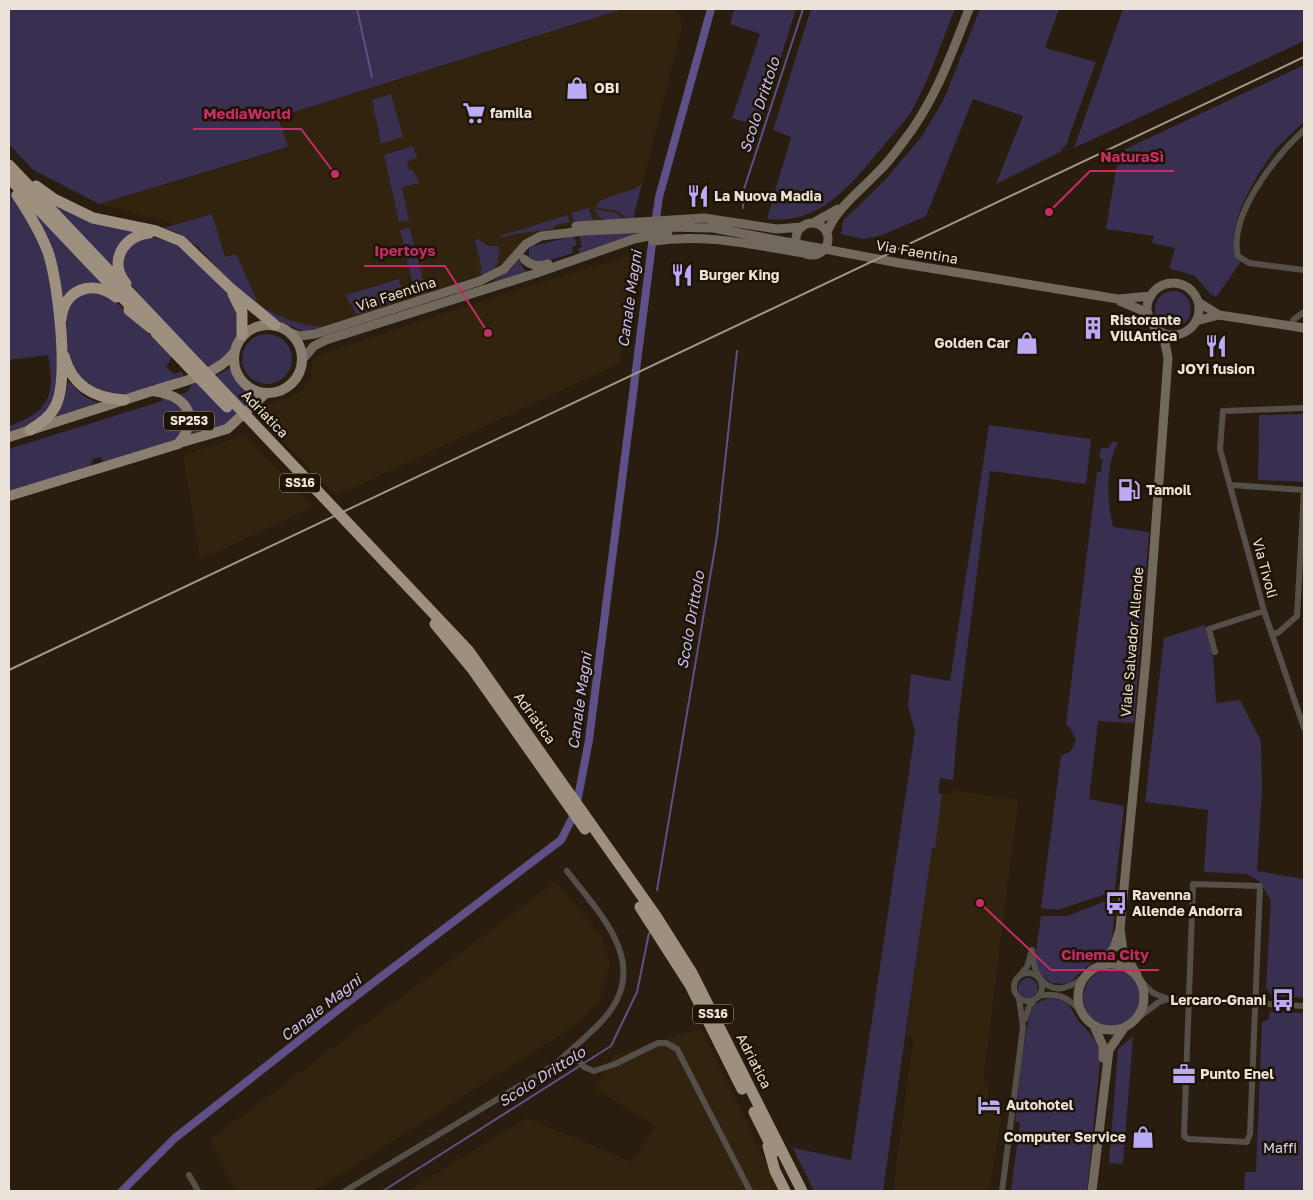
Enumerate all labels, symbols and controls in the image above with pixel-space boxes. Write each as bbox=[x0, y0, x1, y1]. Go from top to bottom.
water label: Scolo Drittolo bbox=[735, 54, 783, 155]
shop icon: OBI bbox=[564, 75, 590, 101]
place label: OBI bbox=[594, 79, 619, 96]
callout: MediaWorld bbox=[193, 99, 301, 129]
supermarket icon: famila bbox=[461, 100, 487, 126]
text: MediaWorld bbox=[203, 104, 291, 122]
place label: famila bbox=[490, 104, 532, 121]
callout: NaturaSì bbox=[1090, 141, 1174, 171]
text: NaturaSì bbox=[1100, 147, 1164, 165]
restaurant icon: La Nuova Madia bbox=[685, 183, 711, 209]
place label: La Nuova Madia bbox=[714, 187, 822, 204]
callout: Ipertoys bbox=[364, 236, 445, 266]
street label: Via Faentina bbox=[875, 236, 959, 267]
text: Ipertoys bbox=[374, 241, 436, 259]
water label: Canale Magni bbox=[613, 247, 646, 348]
restaurant icon: Burger King bbox=[669, 262, 695, 288]
place label: Burger King bbox=[699, 266, 779, 283]
street label: Via Faentina bbox=[354, 273, 438, 314]
place label: Ristorante VillAntica bbox=[1110, 311, 1181, 344]
building icon: Ristorante VillAntica bbox=[1080, 315, 1106, 341]
shop icon: Golden Car bbox=[1014, 330, 1040, 356]
restaurant icon: JOYi fusion bbox=[1203, 333, 1229, 359]
place label: Golden Car bbox=[934, 334, 1011, 351]
place label: JOYi fusion bbox=[1177, 360, 1255, 377]
street label: Adriatica bbox=[238, 386, 292, 441]
road number: SP253 bbox=[164, 412, 214, 431]
road number: SS16 bbox=[280, 473, 320, 492]
fuel station icon: Tamoil bbox=[1116, 477, 1142, 503]
place label: Tamoil bbox=[1146, 481, 1192, 498]
street label: Via Tivoli bbox=[1249, 536, 1282, 600]
street label: Viale Salvador Allende bbox=[1116, 566, 1147, 718]
water label: Scolo Drittolo bbox=[673, 569, 708, 670]
water label: Canale Magni bbox=[563, 649, 596, 750]
street label: Adriatica bbox=[511, 689, 560, 747]
place label: Ravenna Allende Andorra bbox=[1132, 886, 1242, 919]
bus stop icon: Ravenna Allende Andorra bbox=[1103, 890, 1129, 916]
callout: Cinema City bbox=[1051, 940, 1159, 970]
text: Cinema City bbox=[1061, 945, 1149, 963]
water label: Canale Magni bbox=[276, 969, 366, 1045]
bus stop icon: Lercaro-Gnani bbox=[1270, 987, 1296, 1013]
place label: Lercaro-Gnani bbox=[1170, 991, 1266, 1008]
road number: SS16 bbox=[693, 1004, 733, 1024]
street label: Adriatica bbox=[733, 1030, 776, 1091]
water label: Scolo Drittolo bbox=[495, 1042, 589, 1110]
office icon: Punto Enel bbox=[1171, 1061, 1197, 1087]
place label: Punto Enel bbox=[1200, 1065, 1274, 1082]
hotel icon: Autohotel bbox=[976, 1092, 1002, 1118]
place label: Autohotel bbox=[1006, 1096, 1074, 1113]
shop icon: Computer Service bbox=[1130, 1124, 1156, 1150]
place label: Computer Service bbox=[1004, 1128, 1126, 1145]
park label: Maffi bbox=[1263, 1139, 1297, 1156]

